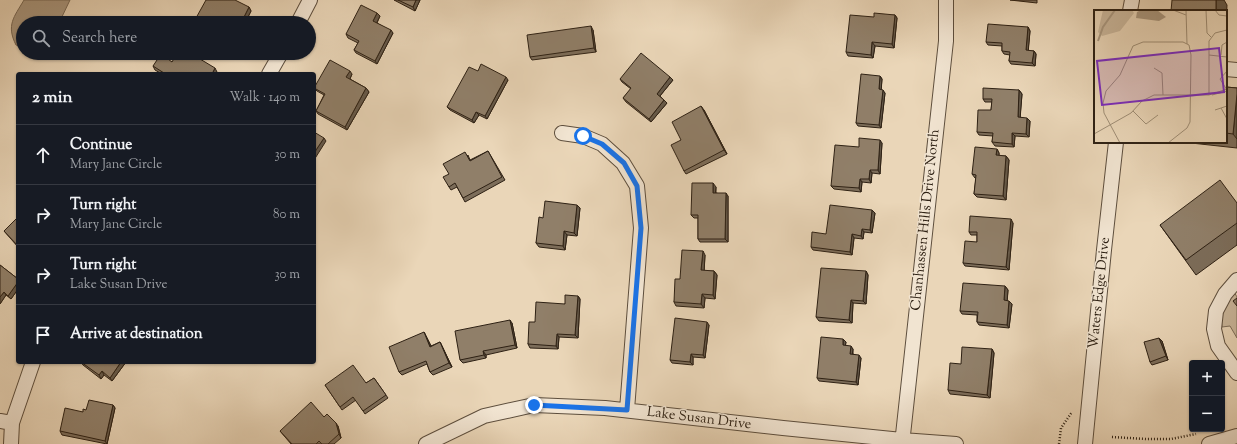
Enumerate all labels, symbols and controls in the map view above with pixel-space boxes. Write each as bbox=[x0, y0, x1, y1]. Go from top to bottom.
inset map bbox=[1094, 10, 1227, 143]
search box bbox=[16, 16, 316, 60]
icon: search bbox=[30, 27, 52, 49]
text: Search here bbox=[62, 28, 137, 49]
text: 2 min bbox=[32, 86, 73, 110]
text: Walk · 140 m bbox=[229, 89, 300, 107]
route start bbox=[574, 127, 592, 145]
street label: Chanhassen Hills Drive North bbox=[907, 128, 945, 312]
text: Continue bbox=[70, 135, 132, 156]
icon: ahead bbox=[32, 144, 54, 166]
text: 30 m bbox=[274, 146, 300, 164]
text: Mary Jane Circle bbox=[70, 156, 162, 174]
text: Turn right bbox=[70, 195, 136, 216]
icon: right bbox=[32, 204, 54, 226]
text: 80 m bbox=[273, 206, 300, 224]
text: Mary Jane Circle bbox=[70, 216, 162, 234]
street label: Waters Edge Drive bbox=[1084, 236, 1116, 350]
text: Turn right bbox=[70, 255, 136, 276]
icon: right bbox=[32, 264, 54, 286]
text: 30 m bbox=[274, 266, 300, 284]
text: Lake Susan Drive bbox=[70, 276, 168, 294]
icon: arrive bbox=[32, 324, 54, 346]
text: Arrive at destination bbox=[70, 324, 203, 345]
map controls bbox=[1189, 360, 1225, 432]
button: + bbox=[1189, 360, 1225, 396]
route end bbox=[525, 396, 543, 414]
button: − bbox=[1189, 396, 1225, 432]
street label: Lake Susan Drive bbox=[646, 403, 752, 435]

